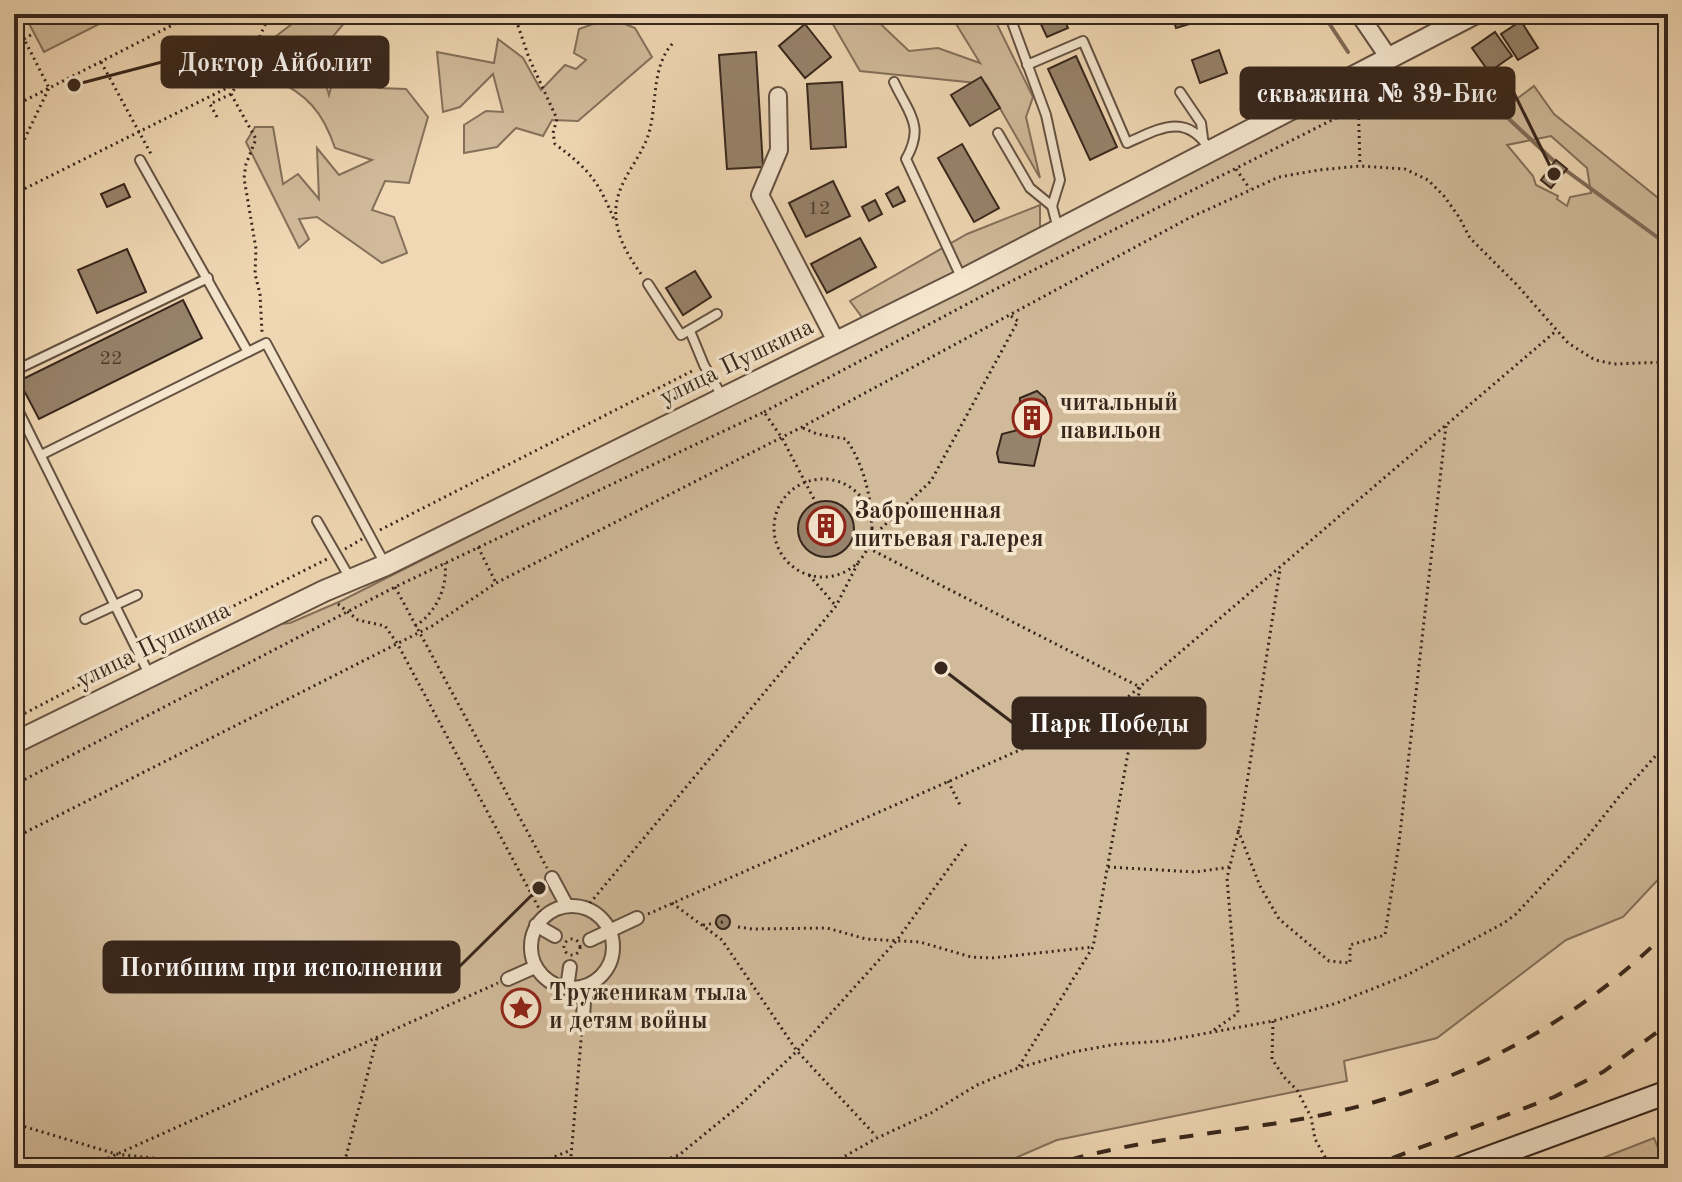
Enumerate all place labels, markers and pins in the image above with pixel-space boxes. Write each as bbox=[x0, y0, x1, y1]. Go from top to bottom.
callout: Доктор Айболит bbox=[162, 37, 388, 87]
callout: скважина № 39-Бис bbox=[1241, 68, 1514, 118]
place label: читальный павильон bbox=[1060, 392, 1178, 444]
building icon: читальный павильон bbox=[1011, 397, 1053, 439]
place label: Заброшенная питьевая галерея bbox=[854, 500, 1044, 552]
building icon: Заброшенная питьевая галерея bbox=[805, 505, 847, 547]
callout: Парк Победы bbox=[1013, 698, 1205, 748]
callout: Погибшим при исполнении bbox=[104, 942, 459, 992]
place label: Труженикам тыла и детям войны bbox=[549, 982, 747, 1034]
place icon: Труженикам тыла и детям войны bbox=[500, 987, 542, 1029]

